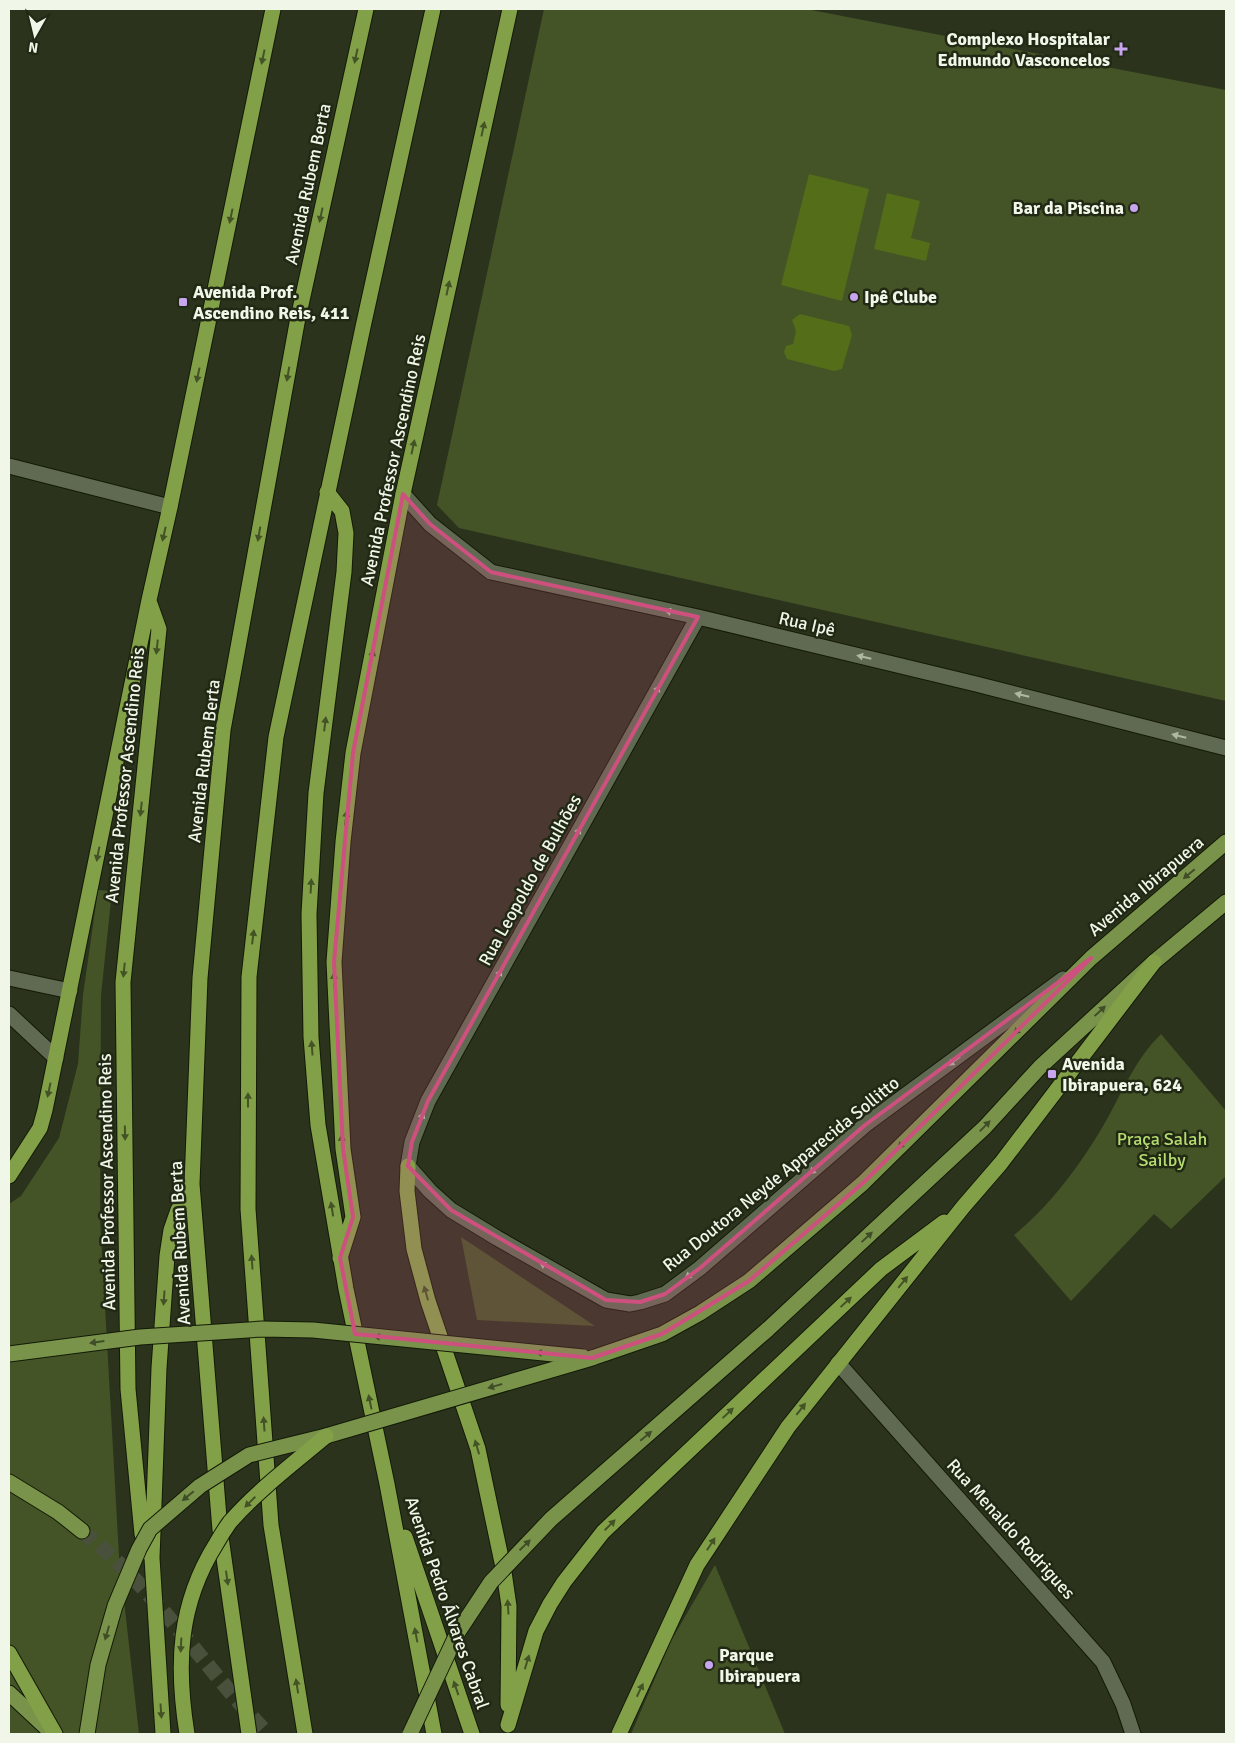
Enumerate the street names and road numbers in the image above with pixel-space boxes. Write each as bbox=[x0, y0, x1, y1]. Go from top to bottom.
street label: Avenida Rubem Berta bbox=[280, 101, 336, 267]
street label: Avenida Professor Ascendino Reis bbox=[356, 332, 430, 588]
street label: Rua Ipê bbox=[777, 607, 837, 641]
street label: Avenida Professor Ascendino Reis bbox=[101, 646, 149, 904]
street label: Avenida Rubem Berta bbox=[183, 678, 225, 844]
street label: Rua Leopoldo de Bulhões bbox=[474, 791, 586, 969]
street label: Avenida Ibirapuera bbox=[1084, 831, 1208, 941]
street label: Avenida Professor Ascendino Reis bbox=[94, 1053, 120, 1311]
street label: Rua Doutora Neyde Apparecida Sollitto bbox=[658, 1072, 904, 1276]
street label: Avenida Rubem Berta bbox=[165, 1160, 195, 1326]
street label: Rua Menaldo Rodrigues bbox=[942, 1454, 1080, 1604]
street label: Avenida Pedro Álvares Cabral bbox=[400, 1494, 494, 1712]

